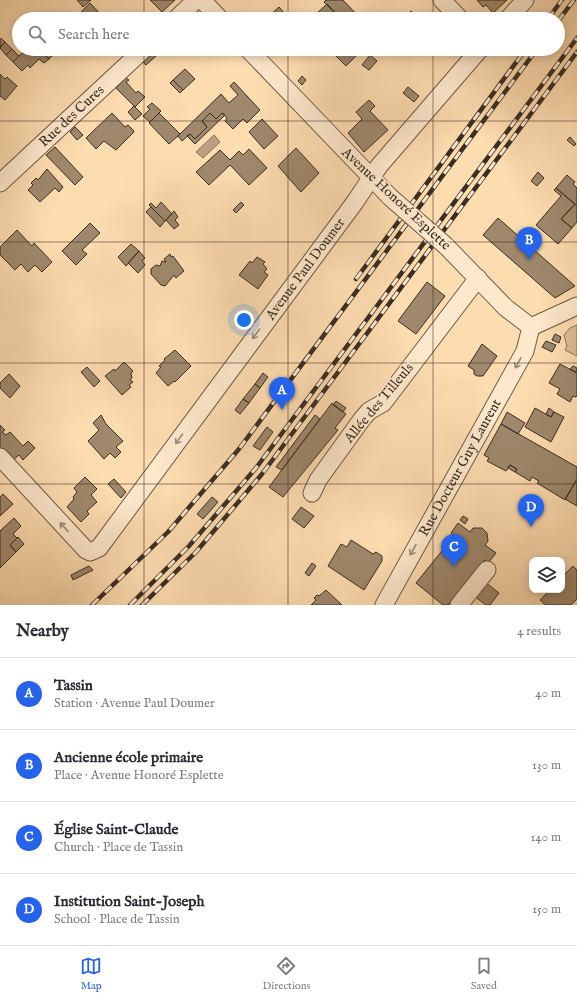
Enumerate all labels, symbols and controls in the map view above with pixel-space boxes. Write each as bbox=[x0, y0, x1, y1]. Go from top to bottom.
search box bbox=[12, 12, 565, 56]
icon: search bbox=[26, 23, 48, 45]
text: Search here bbox=[58, 25, 129, 44]
street label: Rue des Cures bbox=[35, 81, 108, 151]
street label: Avenue Honoré Esplette bbox=[337, 143, 455, 255]
street label: Avenue Paul Doumer bbox=[261, 214, 349, 324]
pin: B bbox=[516, 227, 542, 260]
your location bbox=[234, 310, 254, 330]
one-way arrow bbox=[252, 329, 260, 340]
one-way arrow bbox=[513, 357, 521, 369]
street label: Allée des Tilleuls bbox=[340, 359, 418, 447]
pin: A bbox=[269, 377, 295, 410]
street label: Rue Docteur Guy Laurent bbox=[415, 396, 506, 540]
one-way arrow bbox=[175, 434, 184, 445]
pin: D bbox=[518, 494, 544, 527]
one-way arrow bbox=[60, 522, 69, 533]
pin: C bbox=[441, 534, 467, 567]
one-way arrow bbox=[409, 544, 417, 556]
map controls bbox=[529, 557, 565, 593]
button: layers bbox=[529, 557, 565, 593]
text: Nearby bbox=[16, 621, 69, 642]
text: 4 results bbox=[517, 623, 561, 640]
text: Tassin bbox=[54, 676, 93, 695]
text: A bbox=[25, 685, 33, 702]
text: 40 m bbox=[535, 685, 561, 702]
text: Station · Avenue Paul Doumer bbox=[54, 695, 215, 712]
text: Ancienne école primaire bbox=[54, 748, 203, 767]
text: B bbox=[25, 757, 33, 774]
text: 130 m bbox=[532, 757, 561, 774]
text: Place · Avenue Honoré Esplette bbox=[54, 767, 224, 784]
text: Église Saint-Claude bbox=[54, 820, 178, 839]
text: C bbox=[24, 829, 34, 846]
text: 140 m bbox=[531, 829, 561, 846]
text: Church · Place de Tassin bbox=[54, 839, 183, 856]
text: Institution Saint-Joseph bbox=[54, 892, 204, 911]
text: D bbox=[24, 901, 34, 918]
text: 150 m bbox=[532, 901, 561, 918]
text: School · Place de Tassin bbox=[54, 911, 180, 928]
tab: Map bbox=[80, 955, 102, 993]
tab: Directions bbox=[263, 955, 310, 993]
tab: Saved bbox=[471, 955, 497, 993]

